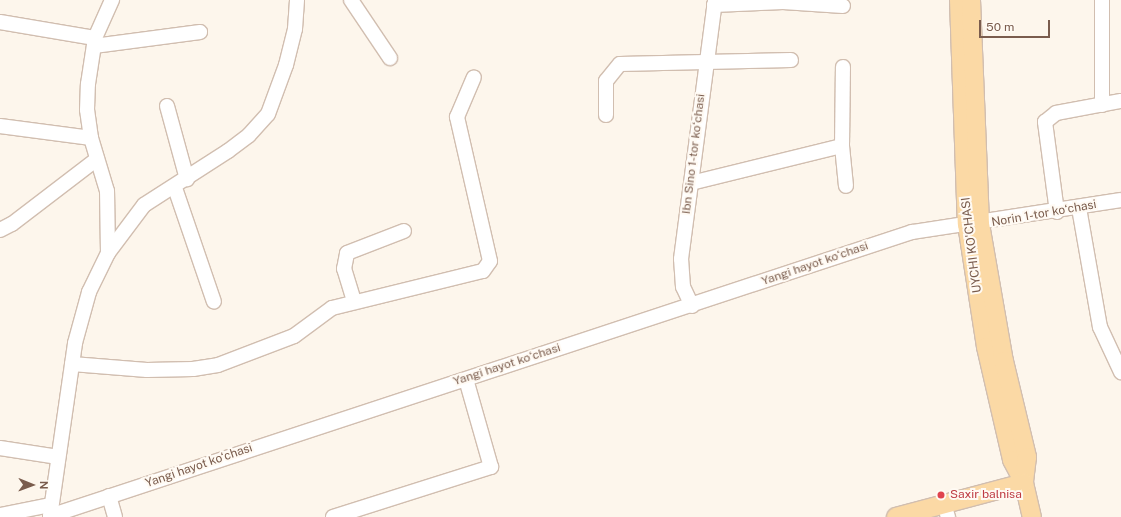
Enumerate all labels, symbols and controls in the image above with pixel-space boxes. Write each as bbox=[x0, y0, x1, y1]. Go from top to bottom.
scale bar bbox=[981, 12, 1052, 38]
text: 50 m bbox=[986, 20, 1014, 34]
street label: Ibn Sino 1-tor koʻchasi bbox=[679, 93, 709, 215]
street label: UYCHI KO'CHASI bbox=[959, 196, 985, 294]
street label: Norin 1-tor koʻchasi bbox=[990, 198, 1098, 230]
street label: Yangi hayot koʻchasi bbox=[760, 239, 870, 289]
street label: Yangi hayot koʻchasi bbox=[452, 341, 562, 389]
street label: Yangi hayot koʻchasi bbox=[144, 441, 254, 491]
north arrow bbox=[12, 465, 52, 505]
text: N bbox=[38, 481, 50, 490]
place label: Saxir balnisa bbox=[950, 488, 1022, 502]
marker: Saxir balnisa bbox=[935, 489, 947, 501]

